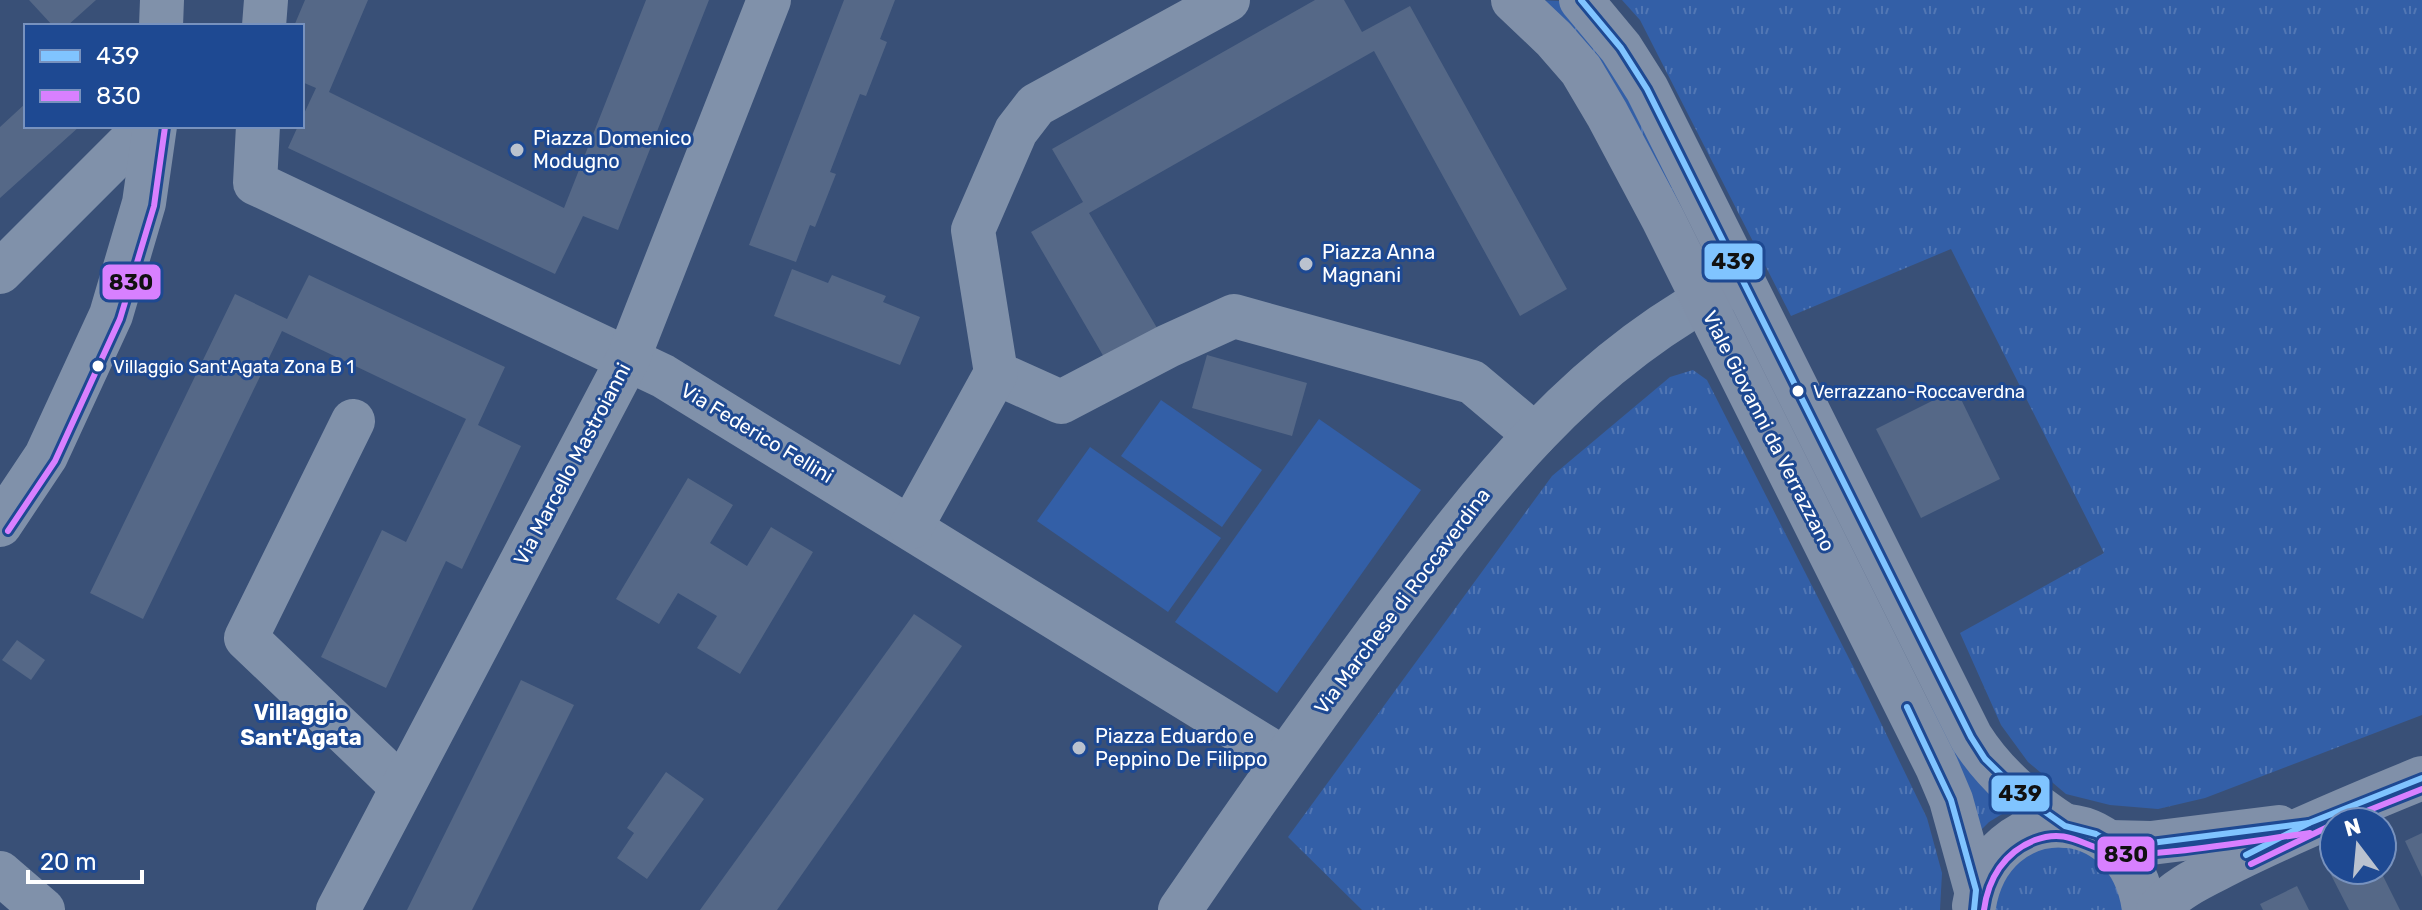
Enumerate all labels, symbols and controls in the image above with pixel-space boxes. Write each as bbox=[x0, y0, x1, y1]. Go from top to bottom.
legend bbox=[24, 24, 304, 128]
text: 439 bbox=[96, 42, 140, 70]
text: 830 bbox=[96, 82, 141, 110]
place label: Piazza Domenico Modugno bbox=[533, 126, 692, 173]
marker: Piazza Domenico Modugno bbox=[508, 141, 526, 159]
place label: Piazza Anna Magnani bbox=[1322, 240, 1435, 287]
line badge: 439 bbox=[1703, 242, 1764, 281]
text: 439 bbox=[1711, 248, 1755, 275]
marker: Piazza Anna Magnani bbox=[1297, 255, 1315, 273]
line badge: 830 bbox=[101, 263, 162, 301]
text: 830 bbox=[109, 269, 153, 296]
street label: Viale Giovanni da Verrazzano bbox=[1698, 307, 1840, 555]
place label: Villaggio Sant'Agata Zona B 1 bbox=[113, 356, 354, 378]
marker: Villaggio Sant'Agata Zona B 1 bbox=[90, 358, 106, 374]
street label: Via Marcello Mastroianni bbox=[509, 359, 635, 569]
street label: Via Federico Fellini bbox=[676, 378, 838, 488]
place label: Verrazzano-Roccaverdna bbox=[1813, 381, 2025, 403]
marker: Verrazzano-Roccaverdna bbox=[1790, 383, 1806, 399]
street label: Via Marchese di Roccaverdina bbox=[1309, 483, 1495, 719]
district label: Villaggio Sant'Agata bbox=[240, 699, 362, 751]
place label: Piazza Eduardo e Peppino De Filippo bbox=[1095, 724, 1268, 771]
marker: Piazza Eduardo e Peppino De Filippo bbox=[1070, 739, 1088, 757]
line badge: 439 bbox=[1990, 774, 2051, 813]
text: 439 bbox=[1998, 780, 2042, 807]
north arrow bbox=[2318, 806, 2398, 886]
text: N bbox=[2341, 812, 2364, 842]
scale bar bbox=[28, 834, 142, 884]
line badge: 830 bbox=[2096, 835, 2156, 873]
text: 830 bbox=[2104, 841, 2148, 868]
text: 20 m bbox=[40, 848, 97, 876]

